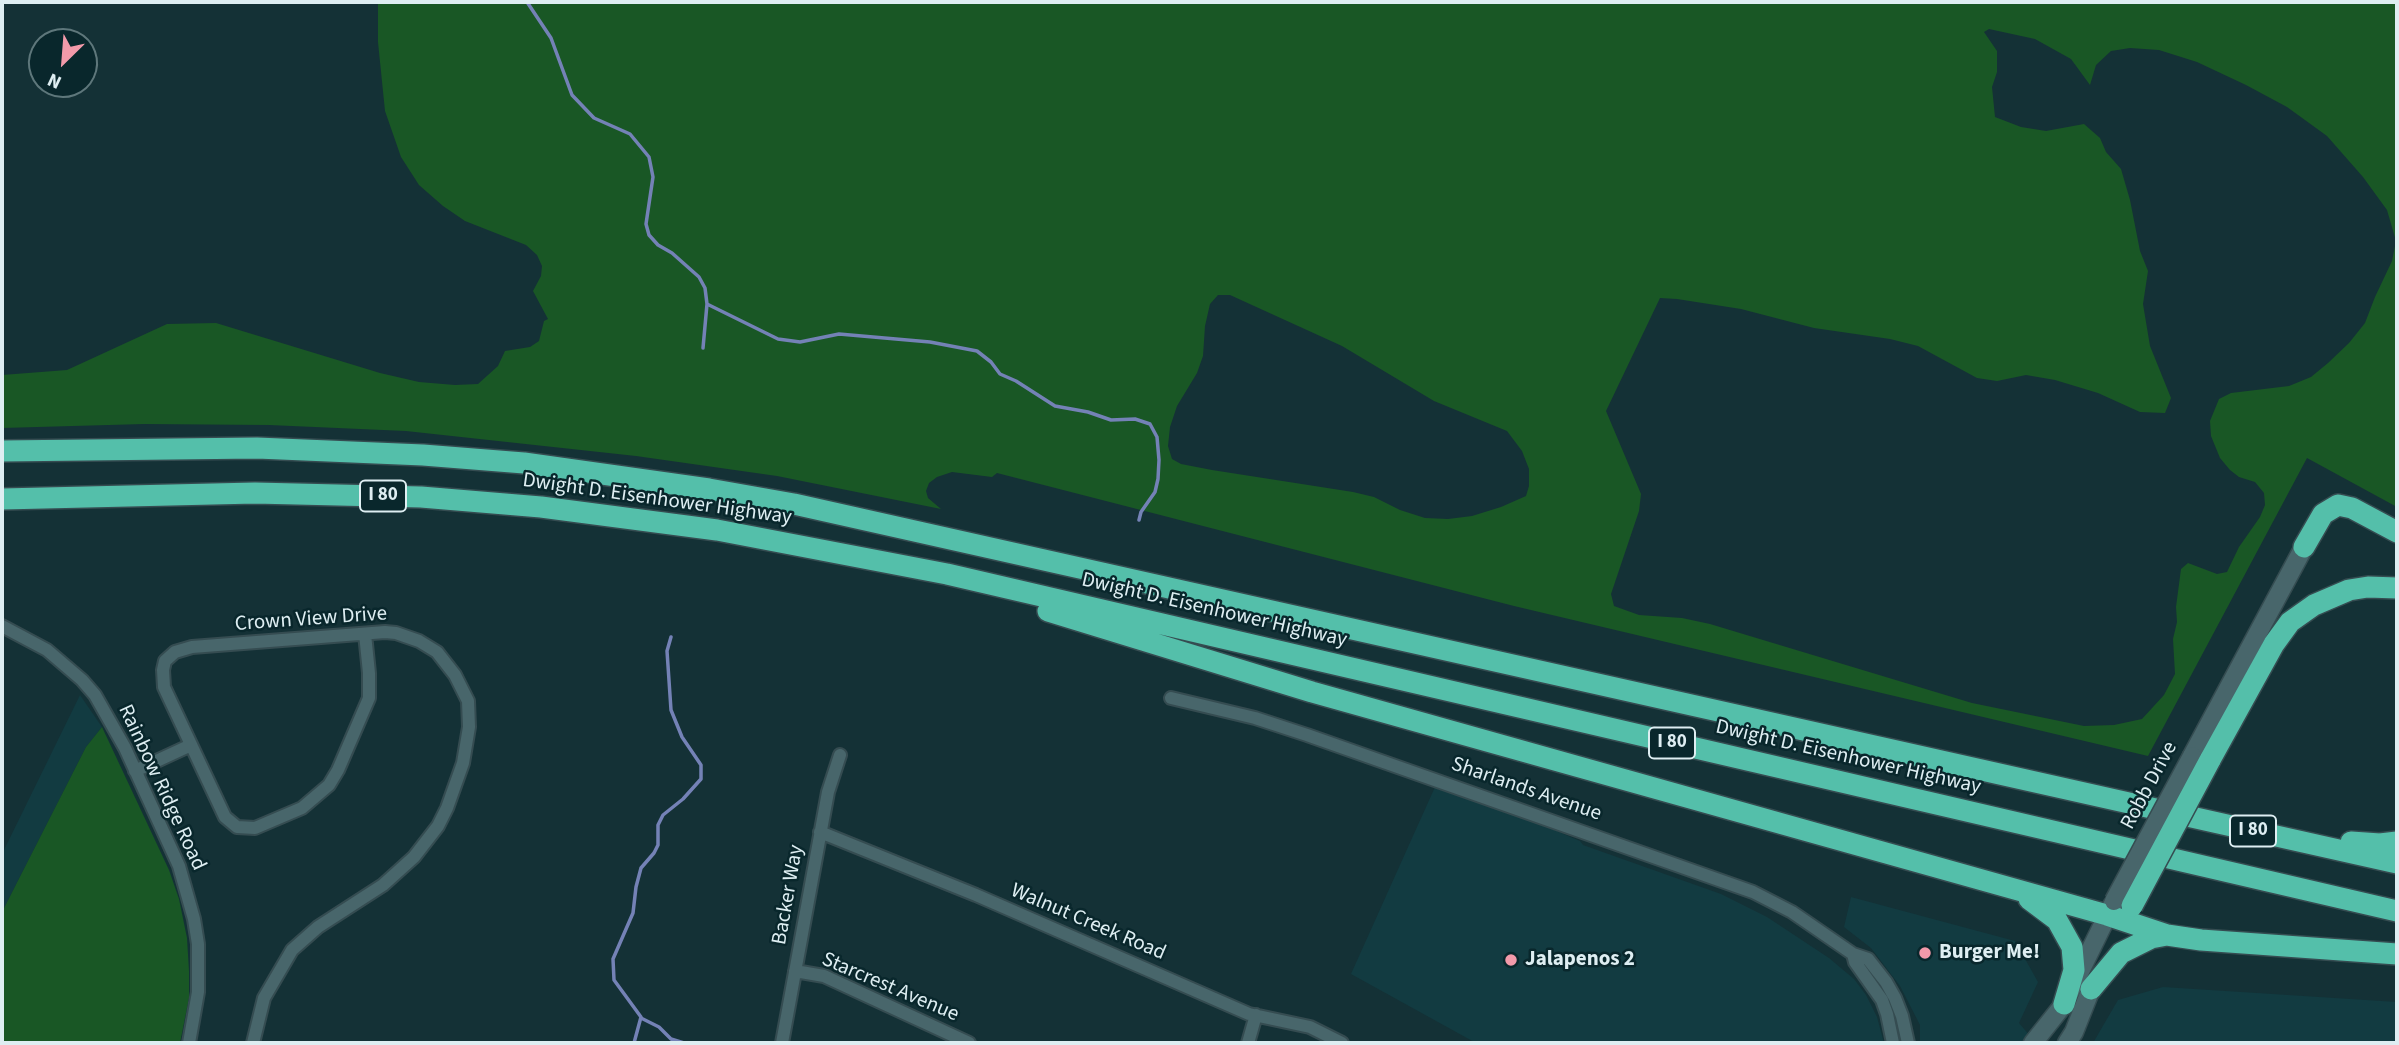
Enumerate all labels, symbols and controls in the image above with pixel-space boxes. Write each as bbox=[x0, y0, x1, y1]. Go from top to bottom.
north arrow bbox=[28, 28, 98, 98]
text: N bbox=[43, 66, 66, 96]
street label: Dwight D. Eisenhower Highway bbox=[521, 469, 793, 531]
road number: I 80 bbox=[360, 481, 406, 512]
street label: Dwight D. Eisenhower Highway bbox=[1079, 568, 1349, 654]
street label: Crown View Drive bbox=[234, 602, 388, 638]
street label: Rainbow Ridge Road bbox=[112, 701, 210, 875]
street label: Dwight D. Eisenhower Highway bbox=[1713, 715, 1983, 801]
road number: I 80 bbox=[1649, 728, 1695, 758]
street label: Robb Drive bbox=[2116, 738, 2184, 834]
street label: Sharlands Avenue bbox=[1448, 752, 1604, 828]
road number: I 80 bbox=[2230, 816, 2276, 846]
street label: Backer Way bbox=[768, 843, 810, 947]
street label: Walnut Creek Road bbox=[1007, 879, 1169, 967]
place label: Burger Me! bbox=[1939, 940, 2040, 966]
marker: Burger Me! bbox=[1917, 945, 1933, 961]
place label: Jalapenos 2 bbox=[1525, 947, 1635, 973]
street label: Starcrest Avenue bbox=[818, 948, 962, 1028]
marker: Jalapenos 2 bbox=[1503, 952, 1519, 968]

